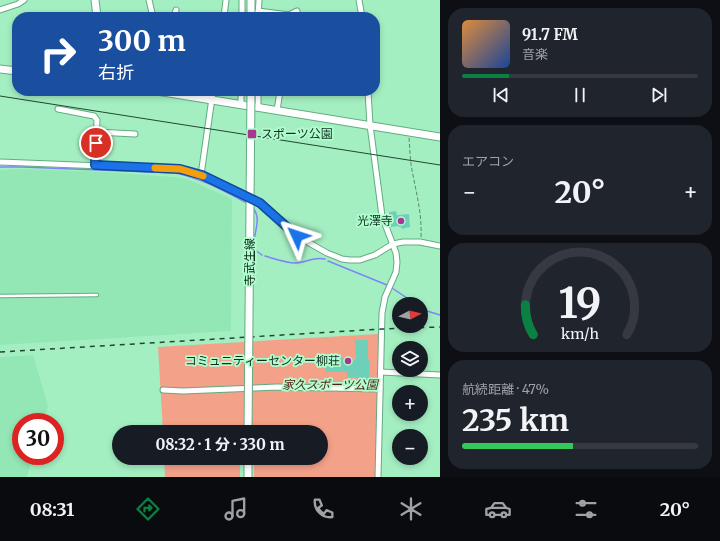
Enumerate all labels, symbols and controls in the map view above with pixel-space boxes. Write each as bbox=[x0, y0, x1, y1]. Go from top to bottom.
text: 300 m bbox=[98, 23, 186, 59]
text: 91.7 FM bbox=[522, 25, 578, 44]
icon: right bbox=[32, 28, 84, 80]
text: 音楽 bbox=[522, 46, 548, 63]
text: 右折 bbox=[98, 61, 134, 84]
icon: previous bbox=[490, 84, 512, 106]
icon: pause bbox=[569, 84, 591, 106]
icon: next bbox=[648, 84, 670, 106]
pin bbox=[79, 126, 113, 160]
place label: スポーツ公園 bbox=[261, 126, 333, 141]
marker: スポーツ公園 bbox=[246, 128, 258, 140]
icon: arrive bbox=[85, 132, 107, 154]
text: エアコン bbox=[462, 153, 514, 170]
text: 20° bbox=[555, 173, 605, 211]
text: − bbox=[462, 178, 477, 206]
text: + bbox=[683, 178, 698, 206]
place label: 光澤寺 bbox=[357, 213, 393, 228]
position arrow bbox=[276, 215, 318, 257]
marker: 光澤寺 bbox=[396, 216, 406, 226]
street label: 寺武生線 bbox=[242, 238, 257, 286]
text: 19 bbox=[559, 277, 601, 329]
north arrow bbox=[392, 297, 428, 333]
map controls bbox=[392, 297, 428, 465]
text: km/h bbox=[561, 325, 599, 343]
button: layers bbox=[392, 341, 428, 377]
place label: コミュニティーセンター柳荘 bbox=[185, 353, 340, 368]
marker: コミュニティーセンター柳荘 bbox=[343, 356, 353, 366]
park label: 家久スポーツ公園 bbox=[282, 377, 380, 392]
text: 航続距離 · 47% bbox=[462, 381, 549, 398]
button: + bbox=[392, 385, 428, 421]
text: 235 km bbox=[462, 401, 569, 439]
speed limit sign: 30 bbox=[12, 413, 64, 465]
button: − bbox=[392, 429, 428, 465]
text: 08:32 · 1 分 · 330 m bbox=[156, 435, 284, 454]
icon: directions bbox=[134, 495, 162, 523]
icon: music bbox=[222, 495, 250, 523]
icon: phone bbox=[309, 495, 337, 523]
icon: climate bbox=[397, 495, 425, 523]
icon: car bbox=[484, 495, 512, 523]
icon: filters bbox=[572, 495, 600, 523]
text: 08:31 bbox=[30, 498, 74, 521]
text: 20° bbox=[660, 498, 690, 521]

